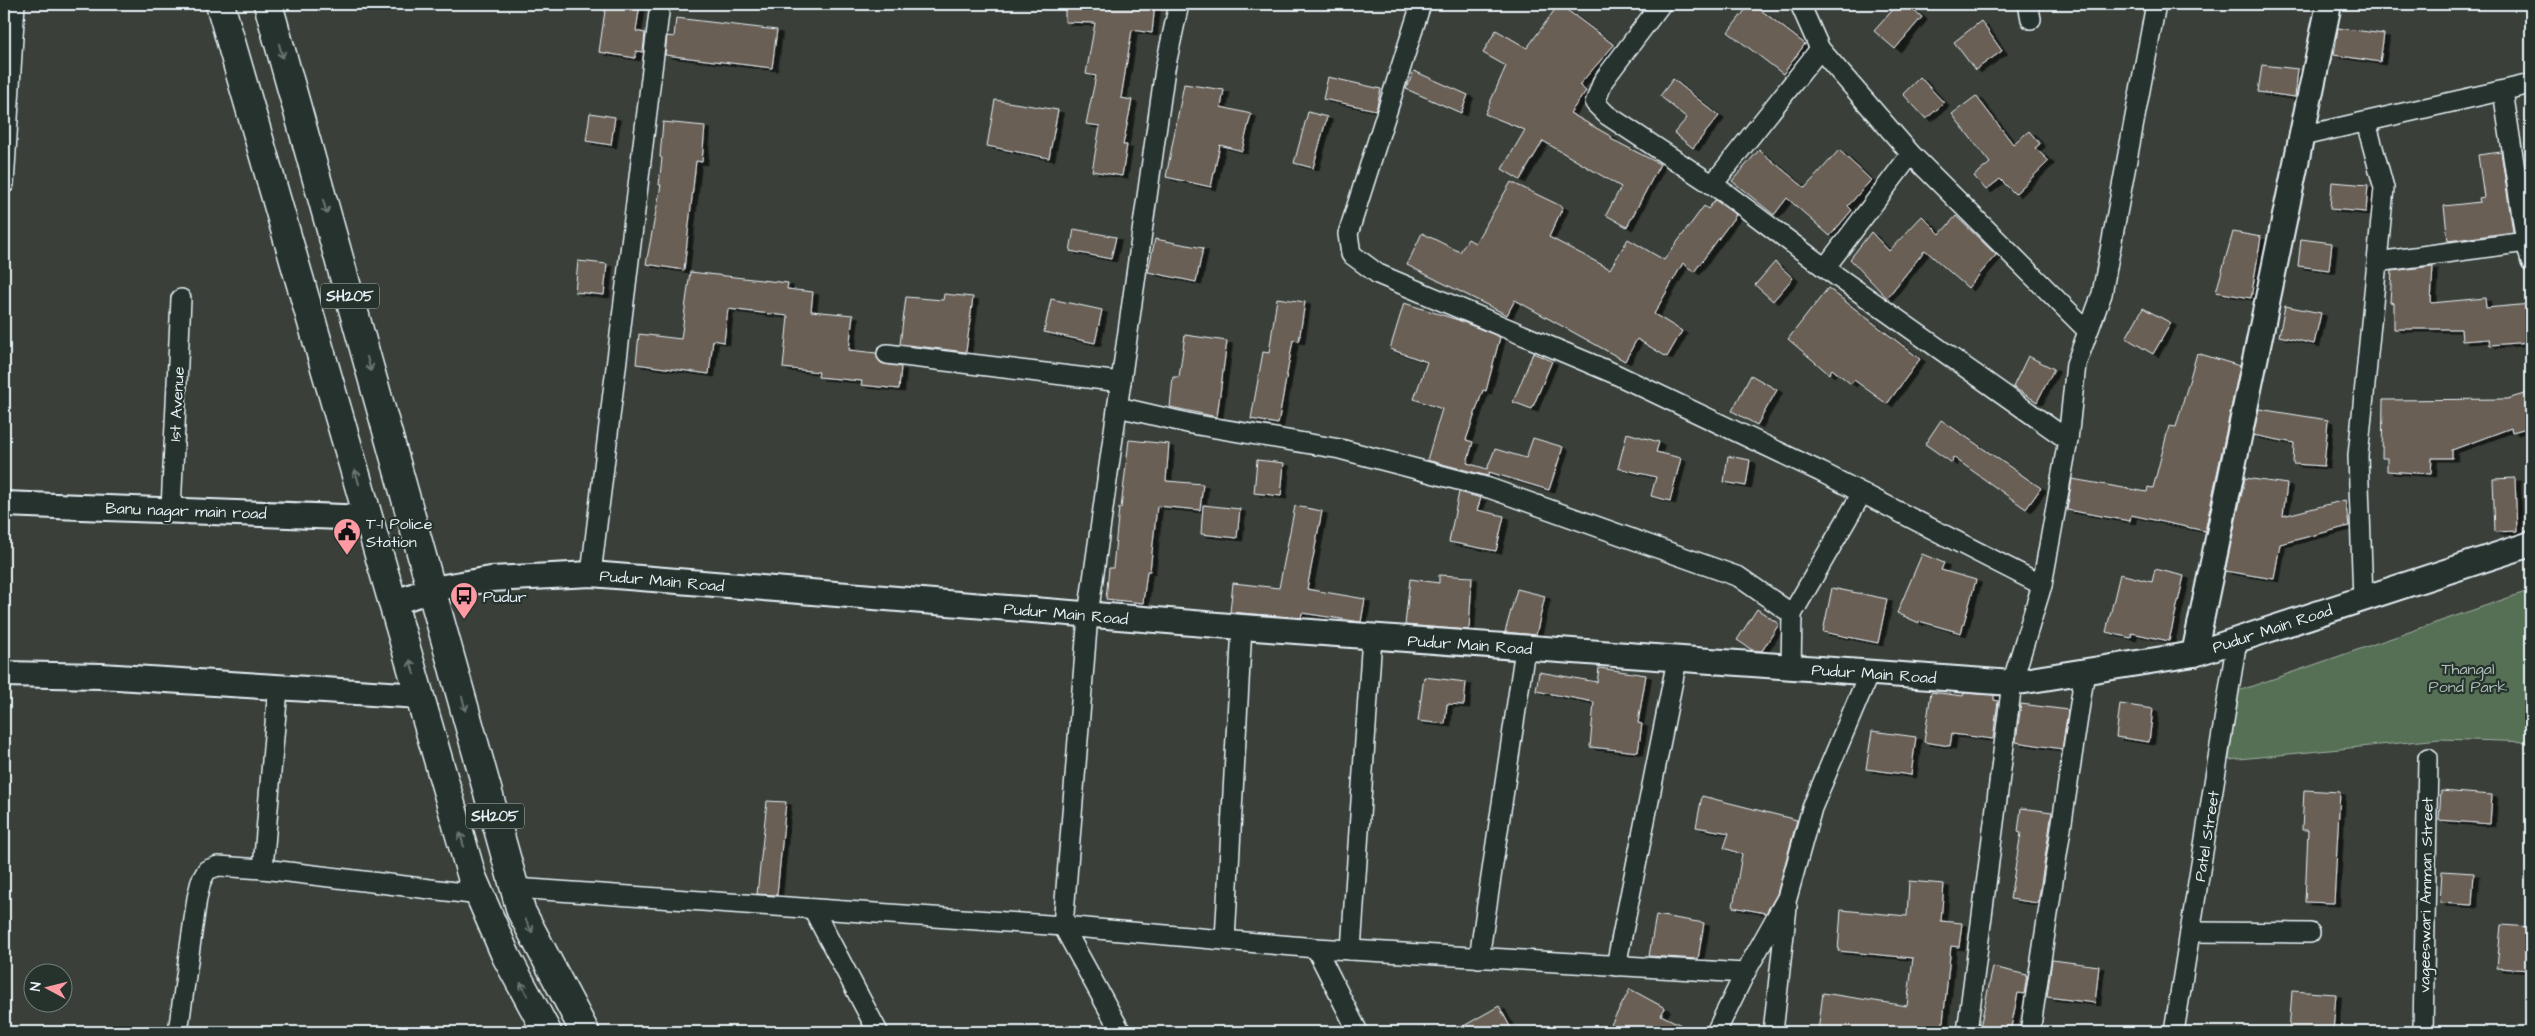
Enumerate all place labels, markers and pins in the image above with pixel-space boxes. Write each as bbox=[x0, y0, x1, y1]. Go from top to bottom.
place label: T-1 Police Station bbox=[366, 513, 433, 553]
public building icon: T-1 Police Station bbox=[332, 517, 362, 556]
bus stop icon: Pudur bbox=[449, 581, 479, 620]
place label: Pudur bbox=[483, 586, 527, 608]

